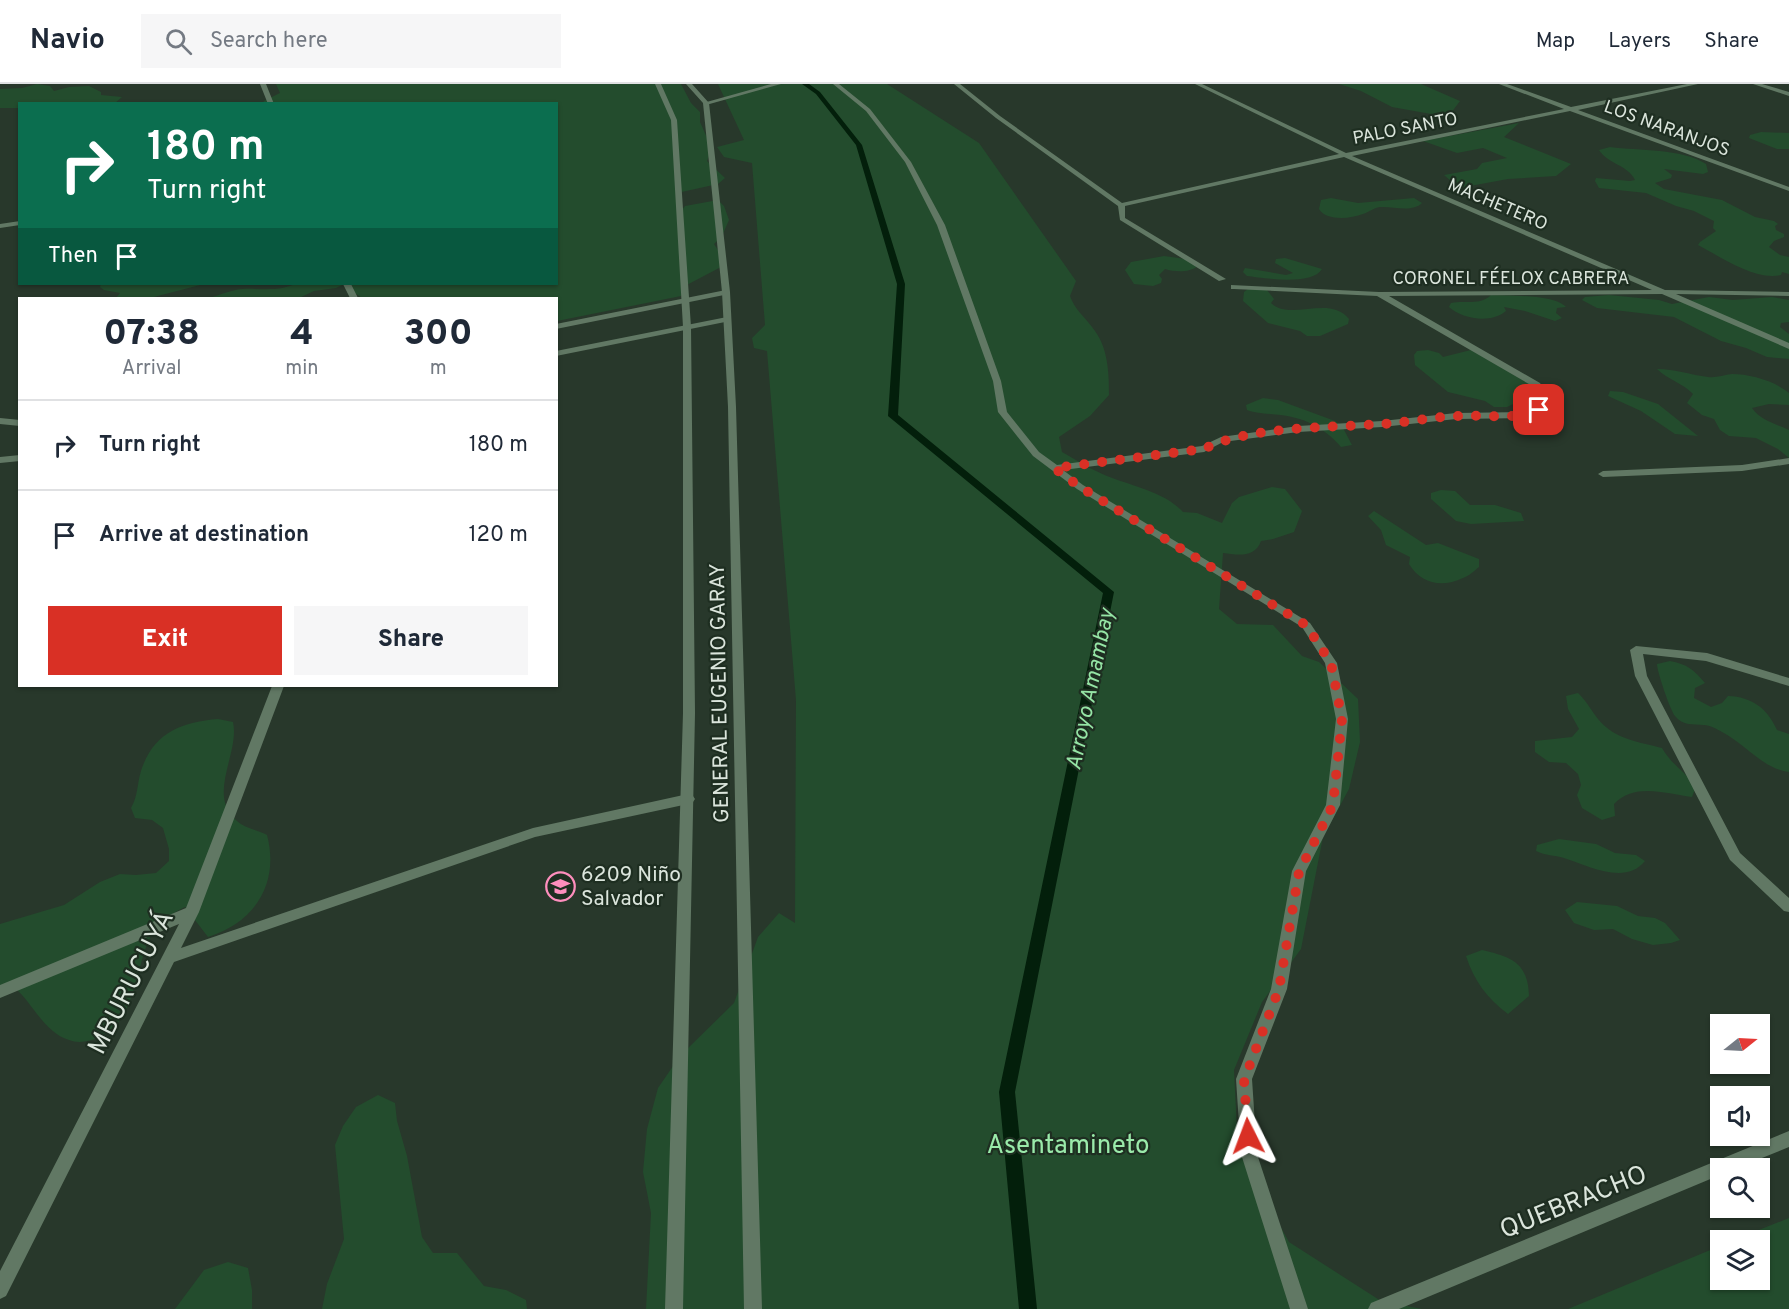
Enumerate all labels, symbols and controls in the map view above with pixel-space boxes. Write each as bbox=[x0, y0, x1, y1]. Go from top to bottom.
search box bbox=[141, 14, 561, 68]
text: Navio bbox=[30, 23, 105, 59]
icon: search bbox=[162, 25, 195, 58]
text: Search here bbox=[210, 28, 327, 55]
text: Map bbox=[1536, 28, 1575, 55]
text: Layers bbox=[1608, 28, 1671, 55]
text: Share bbox=[1704, 28, 1759, 55]
street label: LOS NARANJOS bbox=[1600, 96, 1733, 163]
street label: PALO SANTO bbox=[1351, 108, 1460, 151]
text: 180 m bbox=[147, 122, 264, 175]
icon: right bbox=[48, 126, 126, 204]
text: Turn right bbox=[147, 174, 266, 208]
street label: MACHETERO bbox=[1444, 174, 1551, 237]
icon: arrive bbox=[110, 240, 143, 273]
text: Then bbox=[48, 243, 98, 270]
street label: CORONEL FÉELOX CABRERA bbox=[1392, 266, 1630, 291]
text: 07:38 bbox=[103, 312, 200, 358]
text: 4 bbox=[290, 312, 314, 358]
text: 300 bbox=[404, 312, 473, 358]
text: Arrival bbox=[122, 356, 181, 382]
text: min bbox=[285, 356, 319, 382]
text: m bbox=[430, 356, 447, 382]
pin bbox=[1513, 384, 1564, 435]
icon: arrive bbox=[1522, 393, 1555, 426]
icon: right bbox=[48, 429, 81, 462]
text: Turn right bbox=[99, 432, 201, 459]
text: 180 m bbox=[469, 432, 528, 459]
icon: arrive bbox=[48, 519, 81, 552]
text: Arrive at destination bbox=[99, 522, 309, 549]
text: 120 m bbox=[468, 522, 528, 549]
street label: GENERAL EUGENIO GARAY bbox=[705, 563, 736, 823]
water label: Arroyo Amambay bbox=[1061, 605, 1122, 773]
button: Exit bbox=[48, 606, 282, 675]
button: Share bbox=[294, 606, 528, 675]
place label: 6209 Niño Salvador bbox=[581, 862, 681, 913]
school or university icon: 6209 Niño Salvador bbox=[544, 870, 576, 902]
street label: MBURUCUYÁ bbox=[80, 905, 183, 1061]
north arrow bbox=[1710, 1014, 1770, 1074]
map controls bbox=[1710, 1014, 1770, 1290]
button: sound bbox=[1710, 1086, 1770, 1146]
position arrow bbox=[1216, 1104, 1280, 1168]
park label: Asentamineto bbox=[987, 1130, 1150, 1163]
button: search bbox=[1710, 1158, 1770, 1218]
street label: QUEBRACHO bbox=[1495, 1159, 1652, 1248]
button: layers bbox=[1710, 1230, 1770, 1290]

